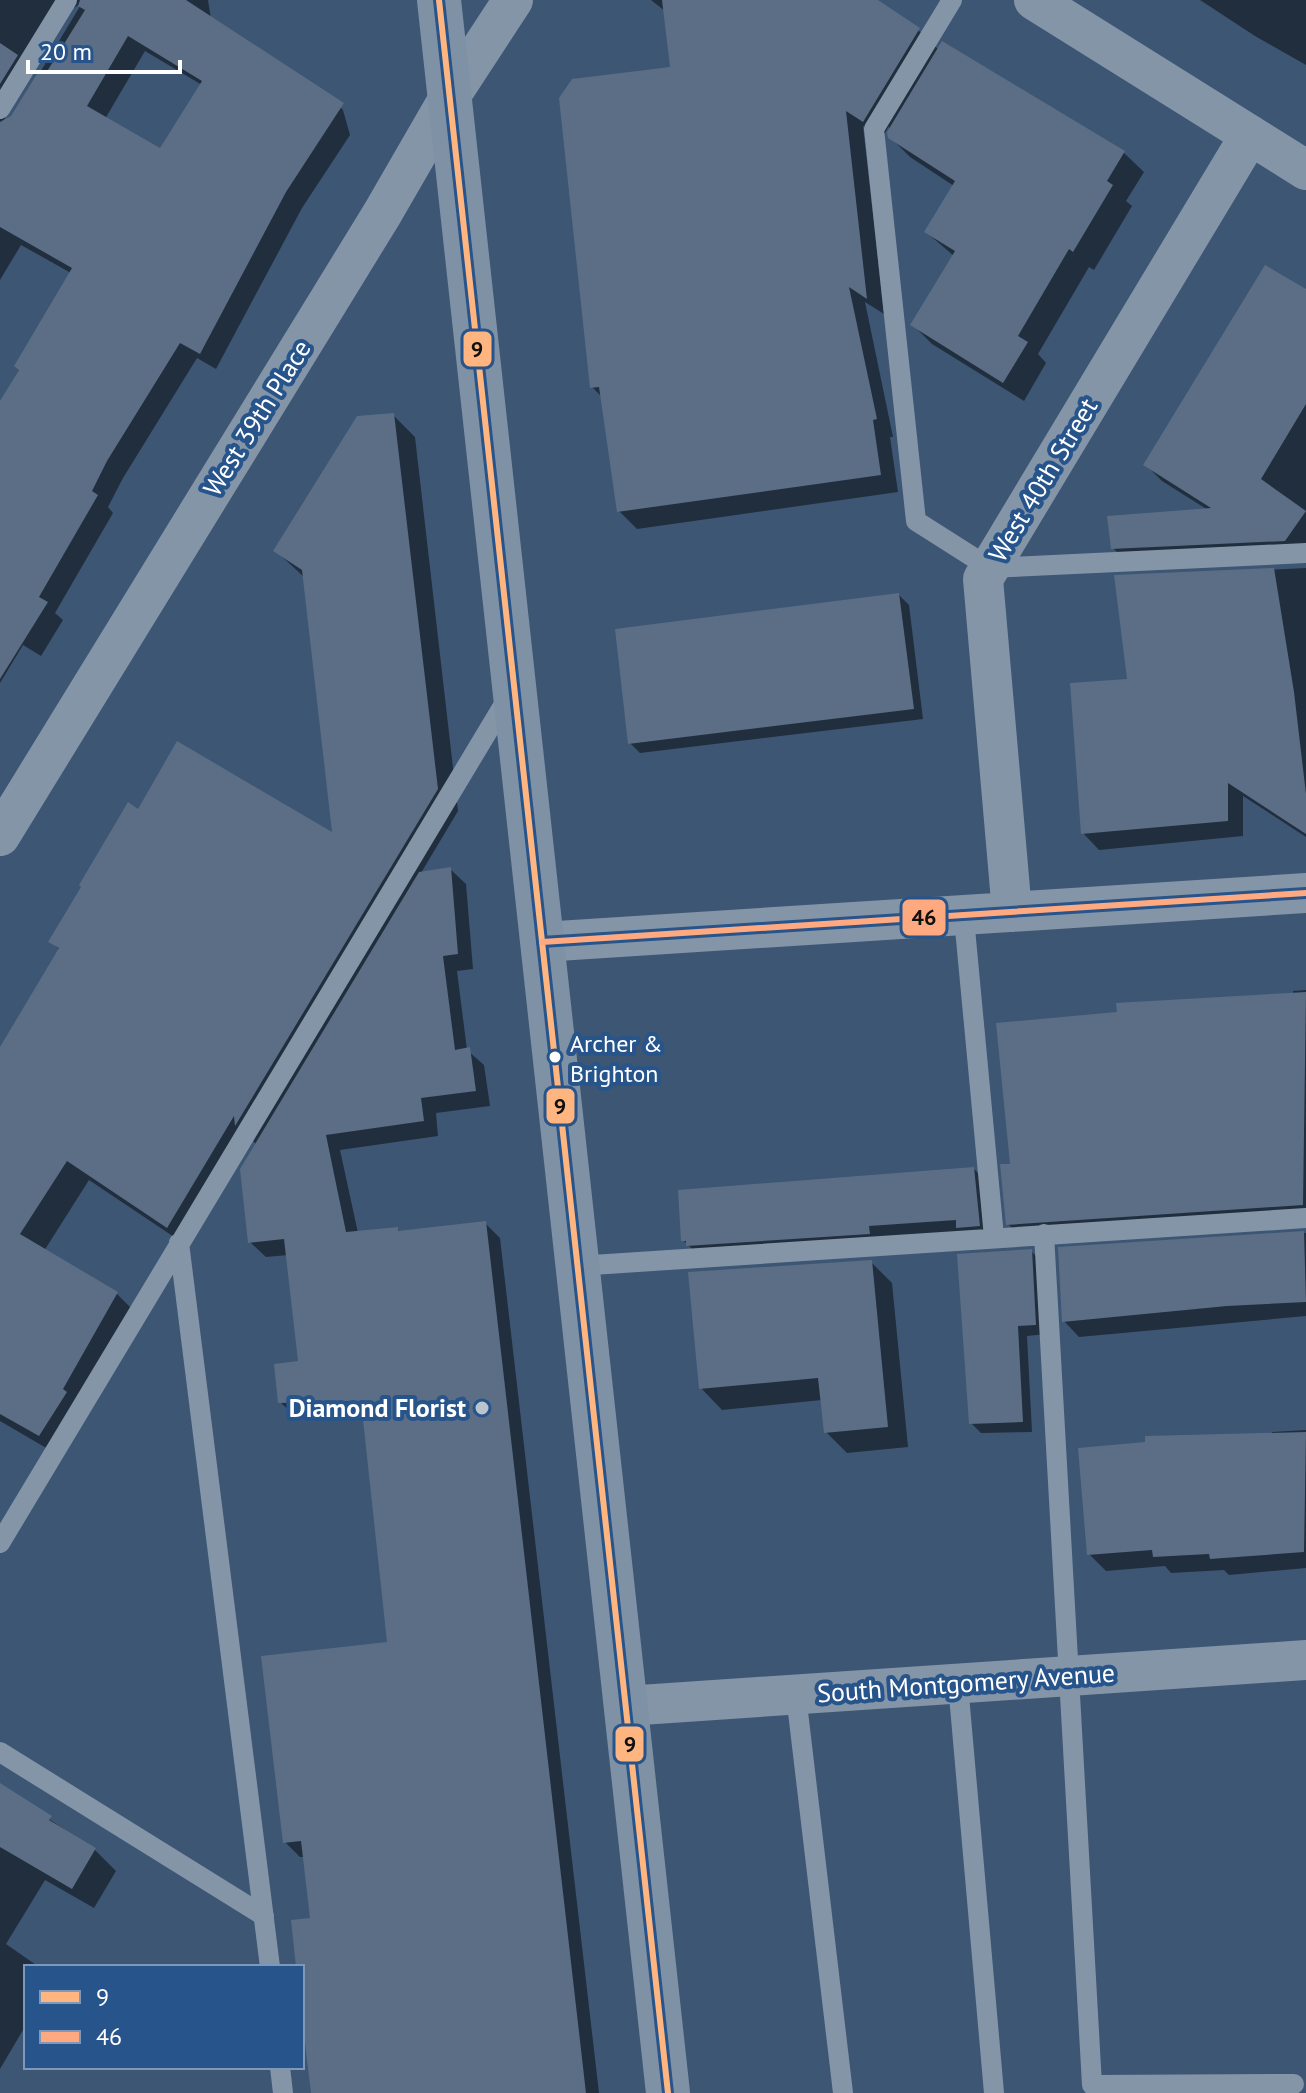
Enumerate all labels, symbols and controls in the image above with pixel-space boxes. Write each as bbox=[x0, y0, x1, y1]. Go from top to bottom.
scale bar bbox=[28, 24, 180, 74]
text: 20 m bbox=[40, 36, 92, 67]
line badge: 9 bbox=[462, 330, 493, 368]
street label: West 39th Place bbox=[195, 334, 318, 502]
text: 9 bbox=[471, 335, 483, 363]
street label: West 40th Street bbox=[981, 392, 1104, 568]
line badge: 46 bbox=[901, 898, 947, 937]
text: 46 bbox=[912, 903, 936, 931]
place label: Archer & Brighton bbox=[570, 1028, 662, 1089]
marker: Archer & Brighton bbox=[547, 1049, 563, 1065]
line badge: 9 bbox=[545, 1087, 576, 1125]
text: 9 bbox=[554, 1092, 566, 1120]
place label: Diamond Florist bbox=[289, 1391, 466, 1424]
marker: Diamond Florist bbox=[473, 1399, 491, 1417]
street label: South Montgomery Avenue bbox=[816, 1656, 1116, 1709]
line badge: 9 bbox=[614, 1725, 645, 1763]
text: 9 bbox=[624, 1730, 636, 1758]
legend bbox=[24, 1965, 304, 2069]
text: 9 bbox=[96, 1981, 109, 2012]
text: 46 bbox=[96, 2021, 122, 2052]

